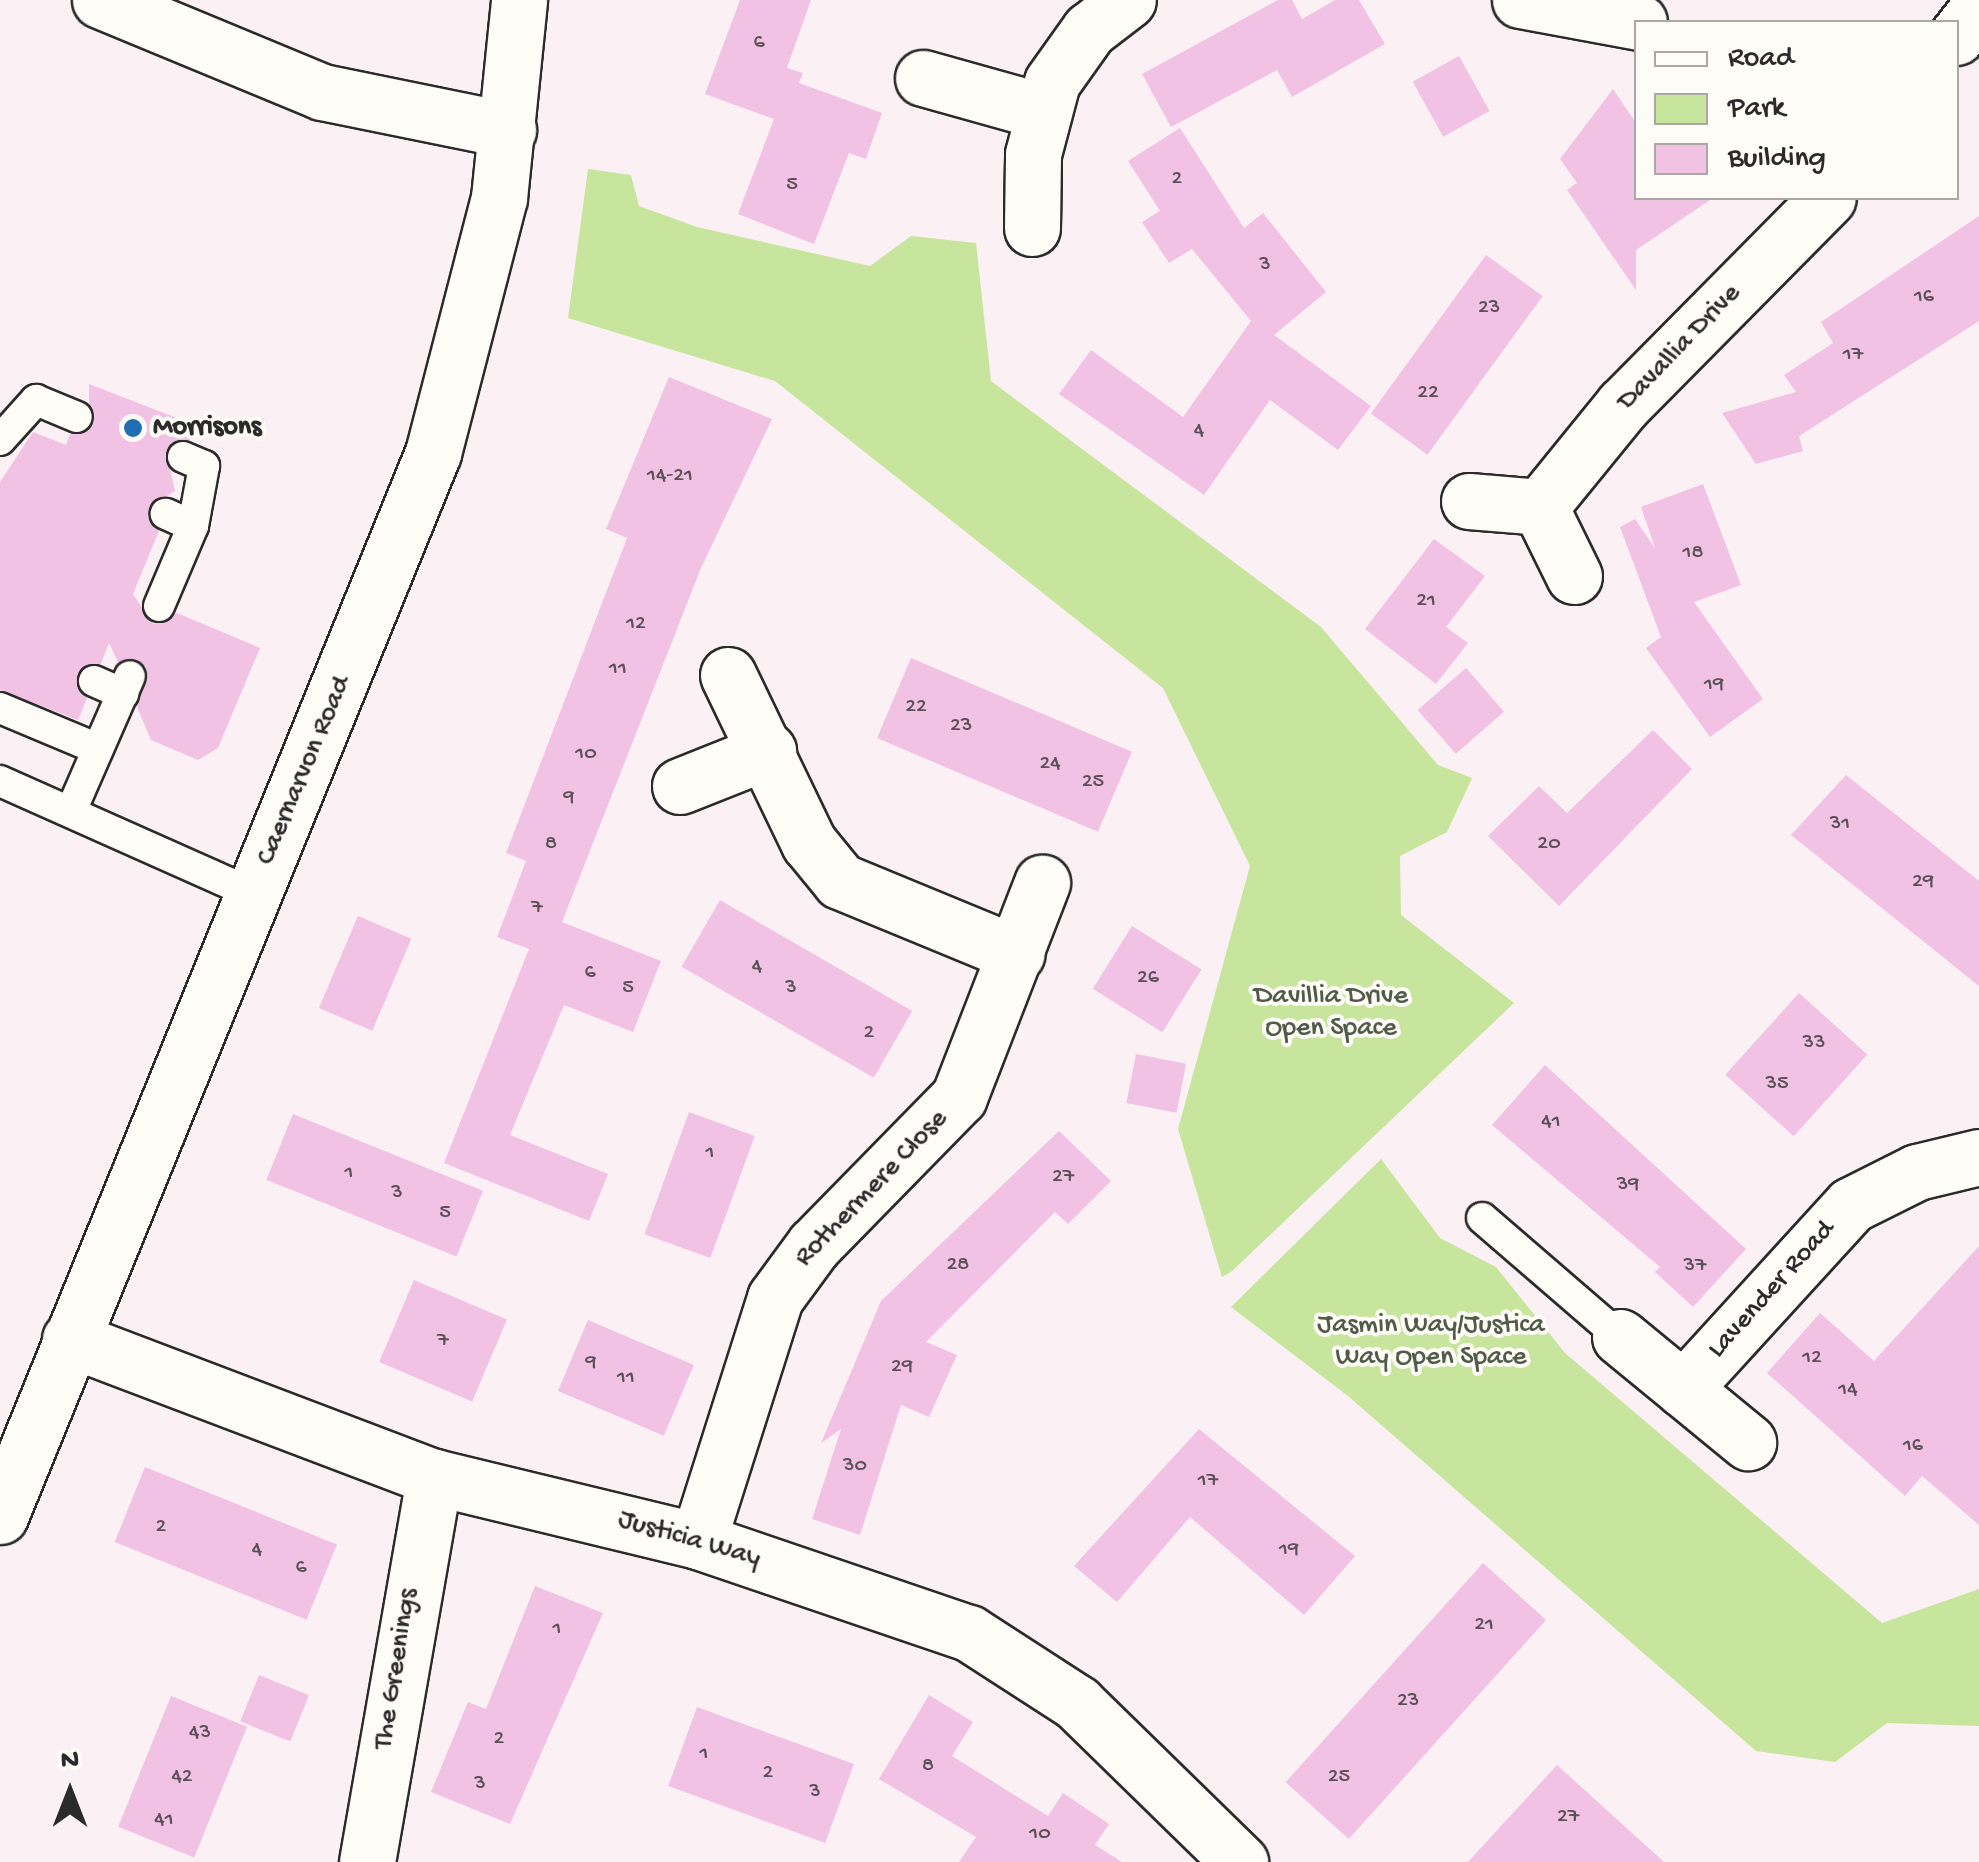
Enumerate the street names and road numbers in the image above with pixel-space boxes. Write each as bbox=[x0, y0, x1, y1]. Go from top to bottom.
street label: Davallia Drive bbox=[1611, 278, 1749, 418]
street label: Caernarvon Road bbox=[250, 672, 360, 870]
street label: Rothermere Close bbox=[788, 1103, 956, 1275]
street label: Lavender Road bbox=[1701, 1214, 1843, 1366]
street label: Justicia Way bbox=[614, 1504, 764, 1576]
street label: The Greenings bbox=[368, 1586, 426, 1752]

